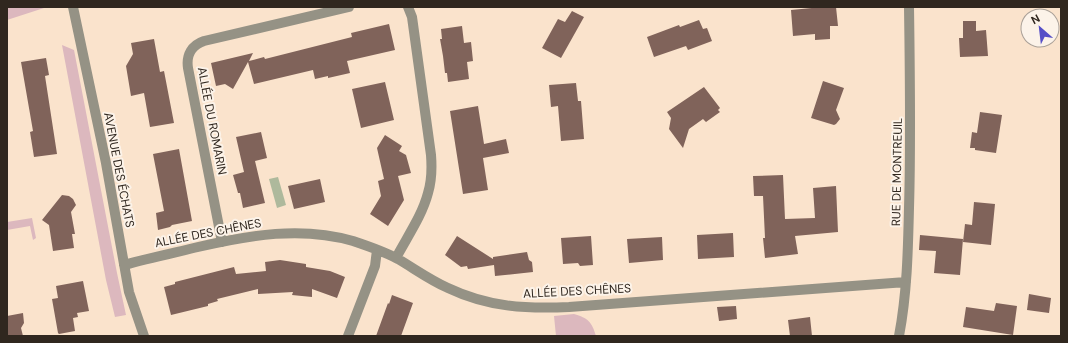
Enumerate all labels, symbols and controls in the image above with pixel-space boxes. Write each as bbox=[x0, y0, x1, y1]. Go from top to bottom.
north arrow bbox=[1020, 8, 1060, 48]
text: N bbox=[1028, 11, 1042, 27]
street label: ALLÉE DU ROMARIN bbox=[194, 66, 230, 176]
street label: AVENUE DES ÉCHATS bbox=[100, 111, 138, 229]
street label: RUE DE MONTREUIL bbox=[888, 118, 906, 226]
street label: ALLÉE DES CHÊNES bbox=[153, 215, 263, 251]
street label: ALLÉE DES CHÊNES bbox=[523, 280, 631, 302]

